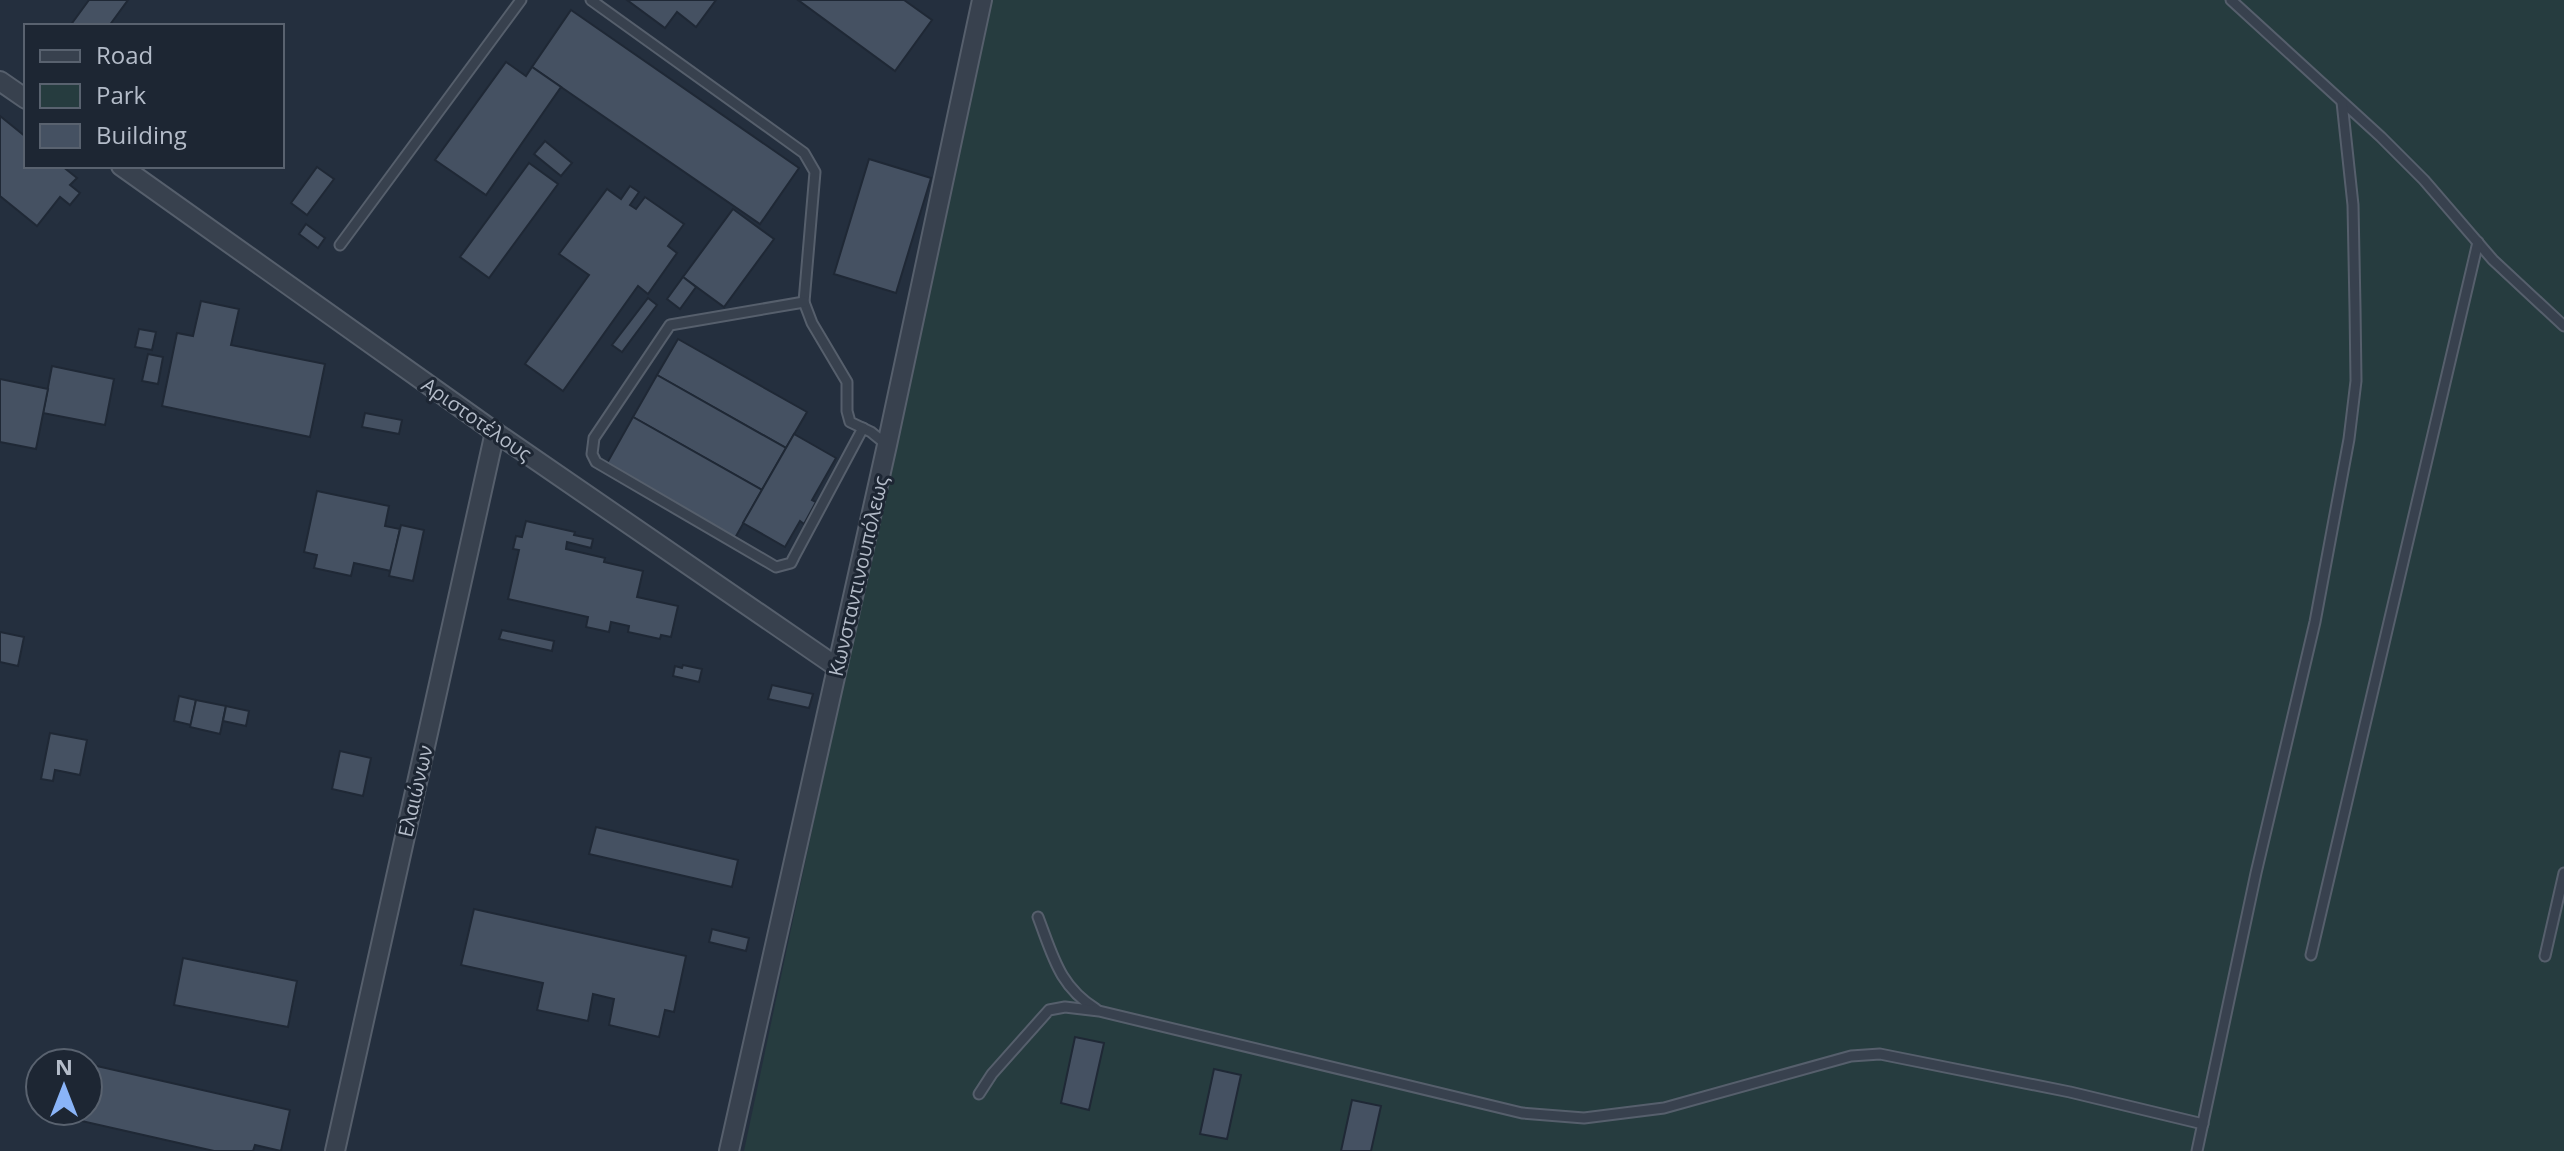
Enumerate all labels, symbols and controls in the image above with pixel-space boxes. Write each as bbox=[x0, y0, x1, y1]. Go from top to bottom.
legend bbox=[24, 24, 284, 168]
text: Road bbox=[96, 38, 153, 71]
text: Park bbox=[96, 78, 147, 111]
text: Building bbox=[96, 118, 187, 151]
street label: Αριστοτέλους bbox=[417, 371, 538, 467]
street label: Κωνσταντινουπόλεως bbox=[822, 473, 894, 679]
street label: Ελαιώνων bbox=[391, 742, 439, 840]
north arrow bbox=[24, 1047, 104, 1127]
text: N bbox=[55, 1051, 73, 1081]

